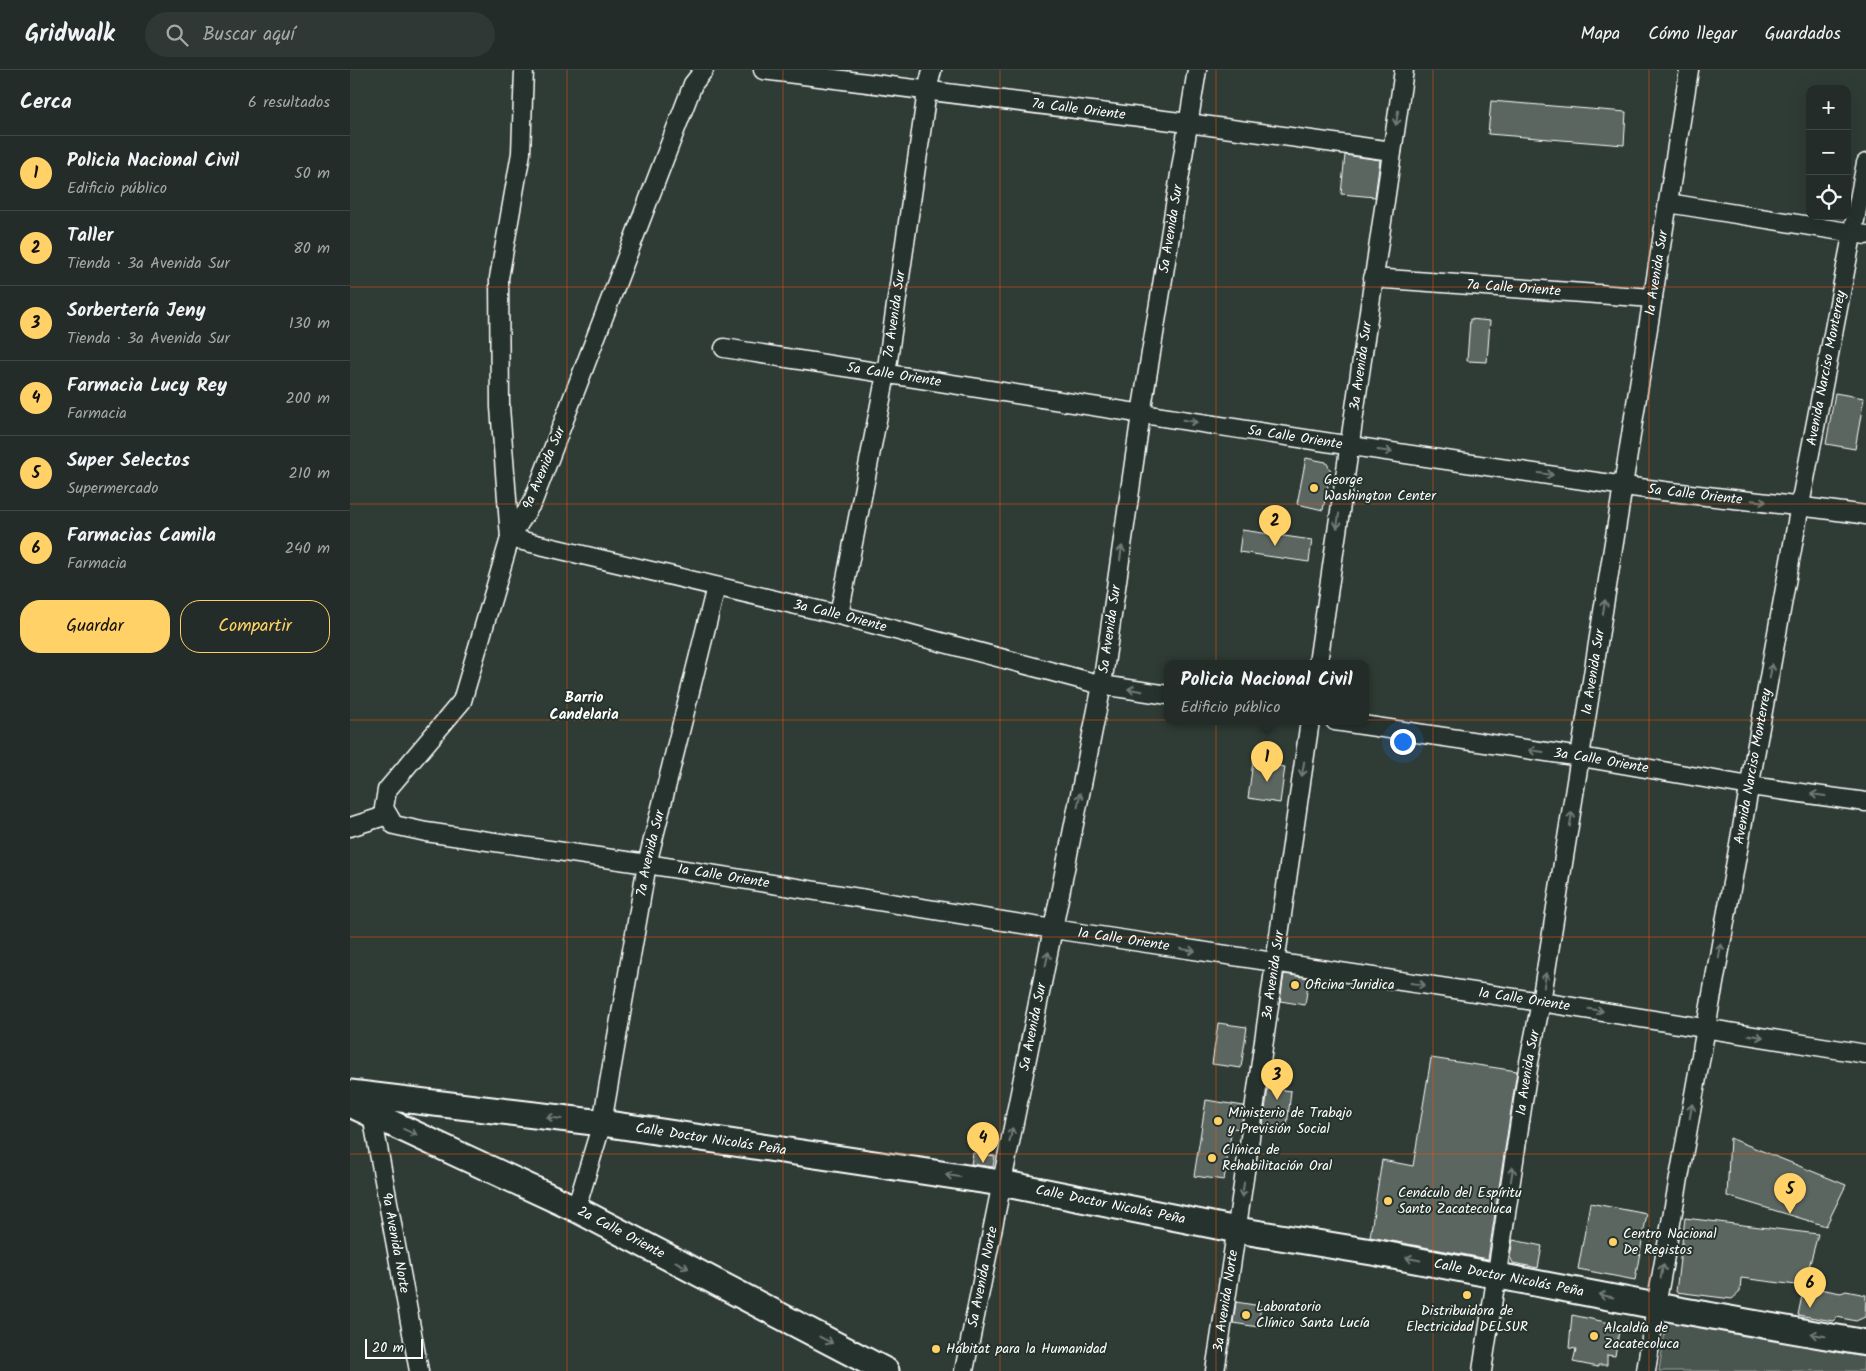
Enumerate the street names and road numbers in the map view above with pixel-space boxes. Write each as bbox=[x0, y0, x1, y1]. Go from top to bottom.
street label: 7a Calle Oriente bbox=[1030, 93, 1128, 126]
street label: 5a Avenida Sur bbox=[1153, 182, 1189, 275]
street label: 1a Avenida Sur bbox=[1639, 227, 1675, 317]
street label: 7a Avenida Sur bbox=[877, 268, 912, 359]
street label: 7a Calle Oriente bbox=[1466, 274, 1562, 302]
street label: Avenida Narciso Monterrey bbox=[1801, 288, 1852, 448]
street label: 3a Avenida Sur bbox=[1344, 319, 1379, 412]
street label: 5a Calle Oriente bbox=[845, 357, 944, 393]
street label: 5a Calle Oriente bbox=[1246, 419, 1345, 456]
street label: 9a Avenida Sur bbox=[517, 422, 572, 513]
street label: 5a Calle Oriente bbox=[1646, 478, 1744, 511]
street label: 5a Avenida Sur bbox=[1093, 582, 1127, 675]
street label: 3a Calle Oriente bbox=[791, 594, 890, 638]
street label: 1a Avenida Sur bbox=[1576, 626, 1611, 716]
street label: Avenida Narciso Monterrey bbox=[1728, 686, 1778, 846]
street label: 3a Calle Oriente bbox=[1552, 742, 1651, 780]
street label: 7a Avenida Sur bbox=[631, 806, 671, 898]
street label: 1a Calle Oriente bbox=[676, 858, 772, 895]
street label: 1a Calle Oriente bbox=[1076, 922, 1172, 957]
street label: 3a Avenida Sur bbox=[1256, 928, 1291, 1021]
street label: 5a Avenida Sur bbox=[1014, 980, 1053, 1073]
street label: 1a Calle Oriente bbox=[1477, 982, 1572, 1018]
street label: 1a Avenida Sur bbox=[1510, 1027, 1546, 1117]
street label: Calle Doctor Nicolás Peña bbox=[634, 1117, 788, 1162]
street label: Calle Doctor Nicolás Peña bbox=[1034, 1179, 1187, 1230]
street label: 9a Avenida Norte bbox=[375, 1191, 416, 1296]
street label: 2a Calle Oriente bbox=[573, 1200, 669, 1265]
street label: 5a Avenida Norte bbox=[962, 1224, 1004, 1329]
street label: 3a Avenida Norte bbox=[1207, 1248, 1245, 1354]
street label: Calle Doctor Nicolás Peña bbox=[1432, 1253, 1586, 1303]

